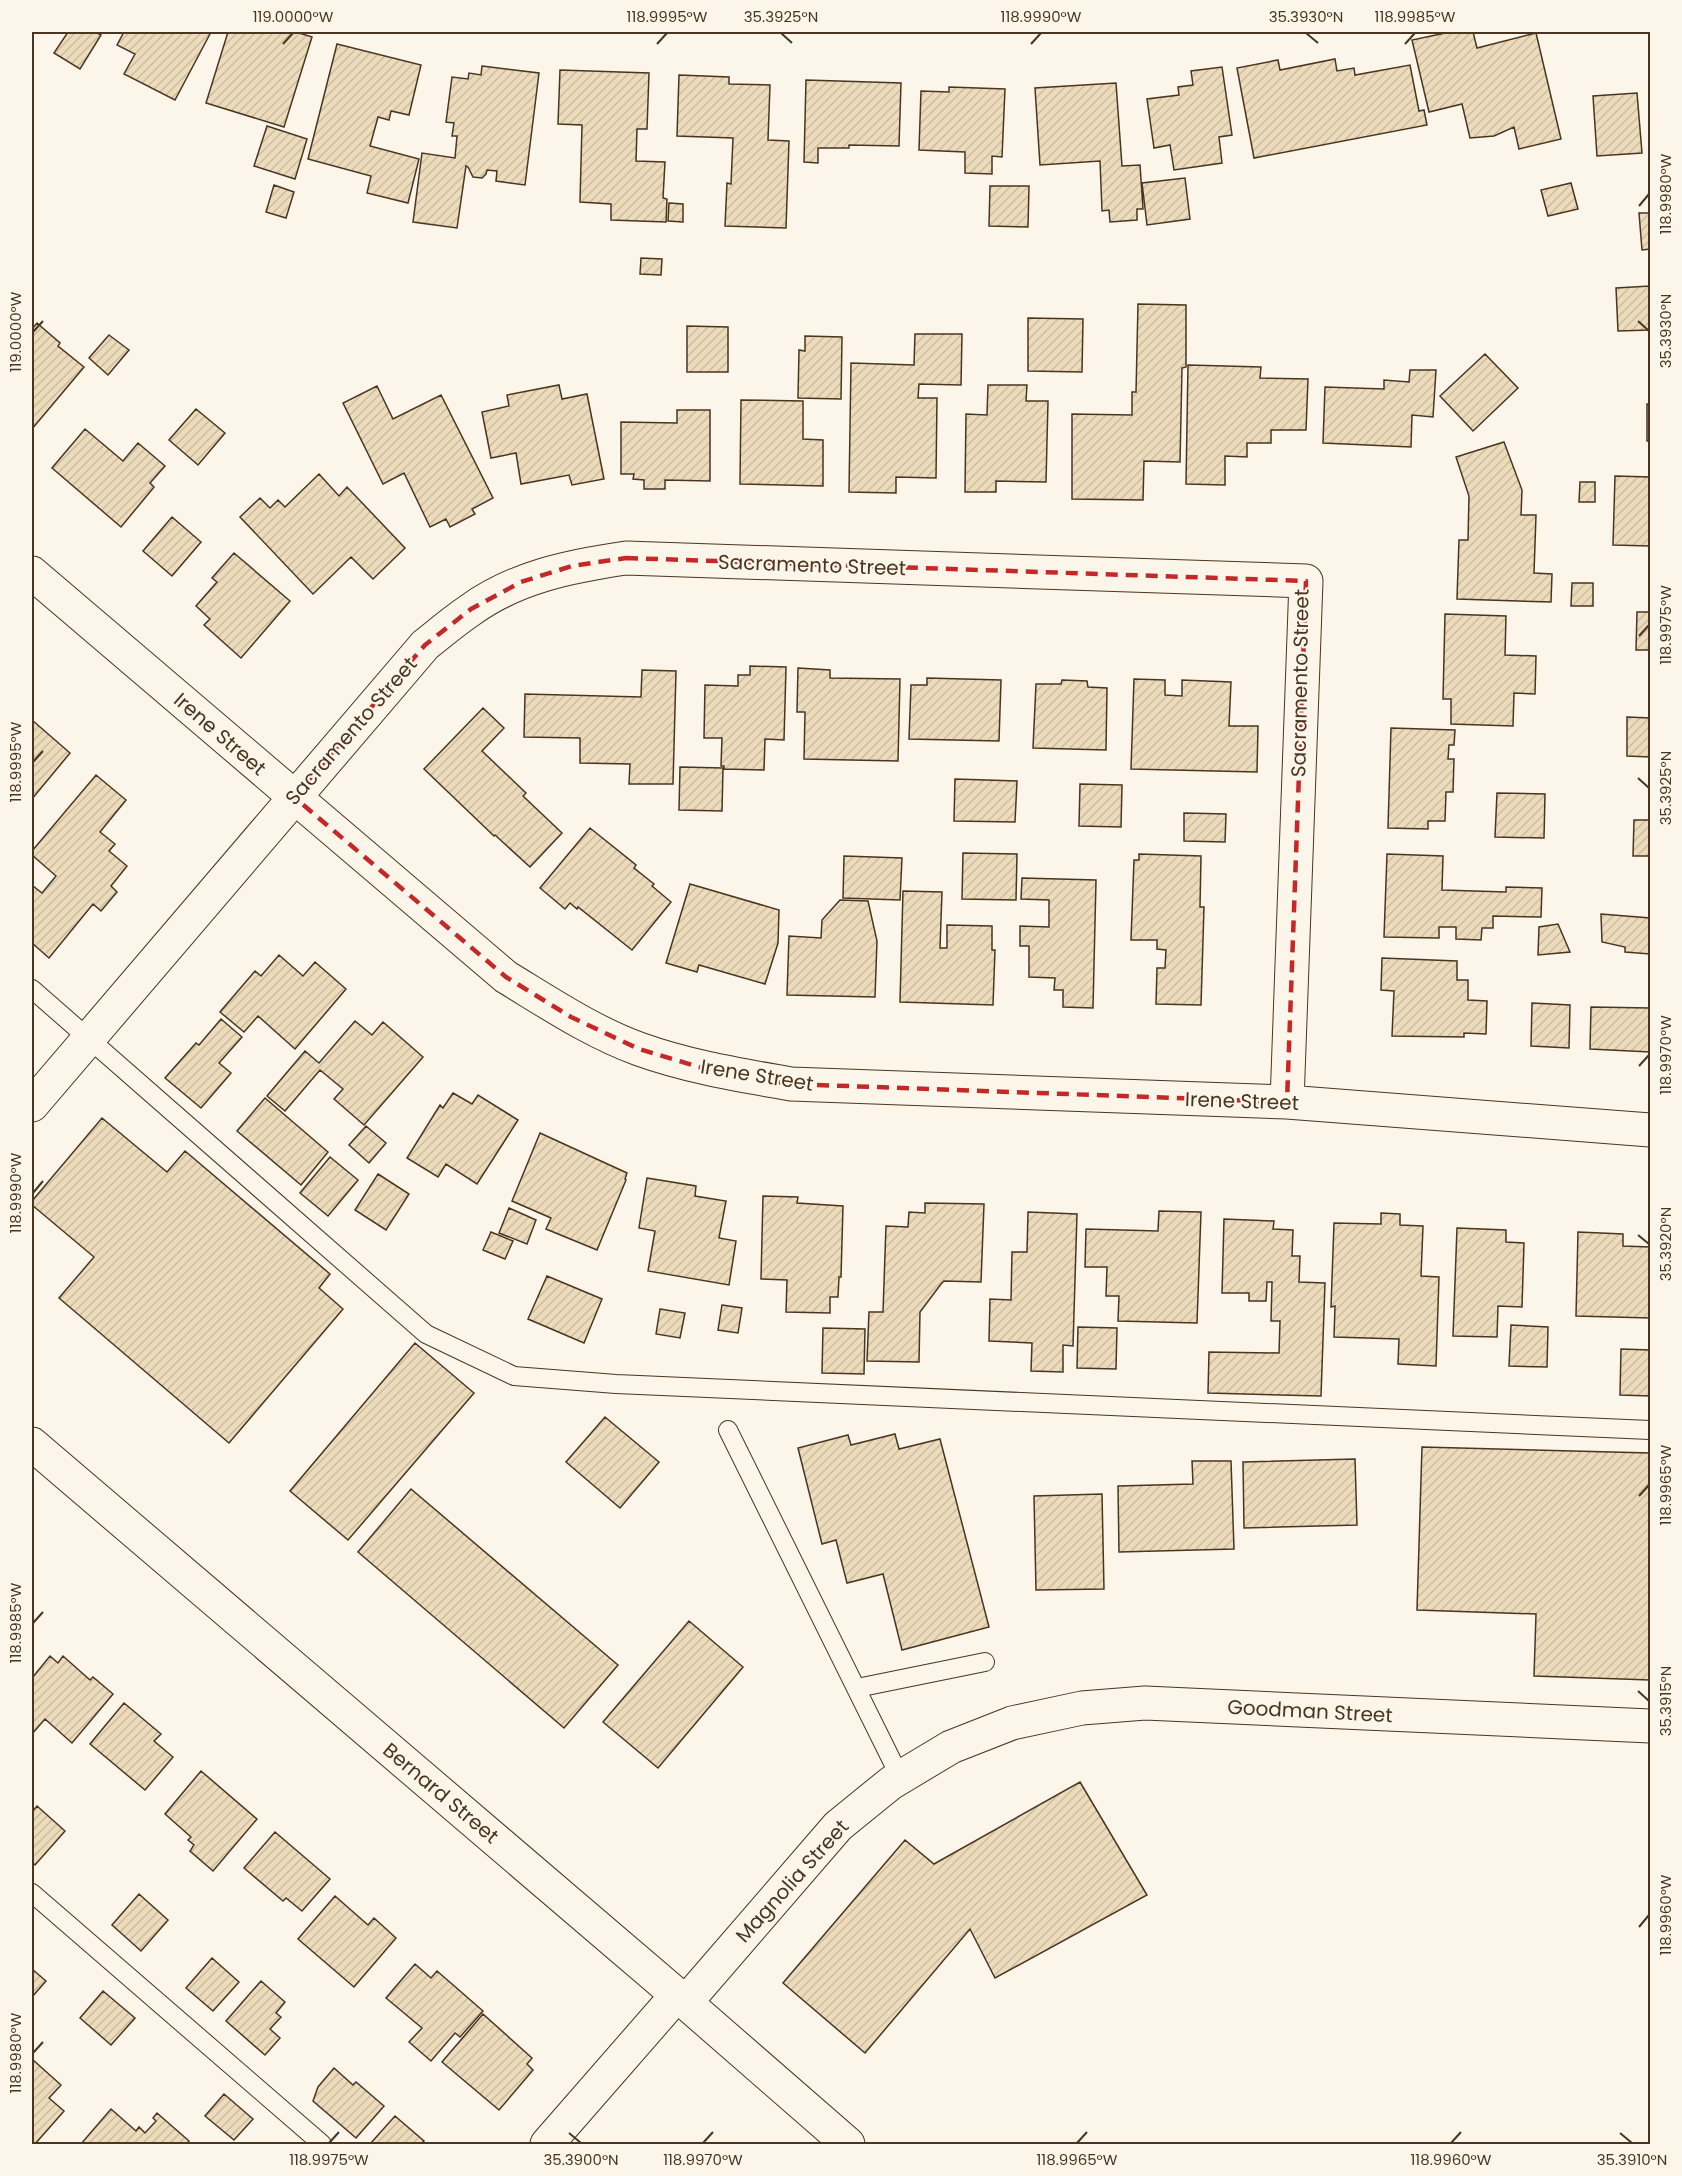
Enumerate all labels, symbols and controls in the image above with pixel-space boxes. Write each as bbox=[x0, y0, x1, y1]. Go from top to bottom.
text: 119.0000°W bbox=[253, 6, 334, 27]
text: 118.9995°W bbox=[627, 6, 708, 27]
text: 35.3925°N bbox=[744, 6, 818, 27]
text: 118.9990°W bbox=[1001, 6, 1082, 27]
text: 35.3930°N bbox=[1269, 6, 1343, 27]
text: 118.9985°W bbox=[1375, 6, 1456, 27]
text: 118.9980°W bbox=[1655, 153, 1676, 234]
text: 119.0000°W bbox=[5, 291, 26, 372]
text: 35.3930°N bbox=[1655, 294, 1676, 368]
street label: Sacramento Street bbox=[717, 548, 907, 582]
text: 118.9975°W bbox=[1655, 585, 1676, 665]
street label: Sacramento Street bbox=[1284, 589, 1316, 777]
street label: Sacramento Street bbox=[279, 651, 423, 811]
street label: Irene Street bbox=[168, 686, 272, 782]
text: 118.9995°W bbox=[5, 721, 26, 802]
text: 35.3925°N bbox=[1655, 751, 1676, 825]
text: 118.9970°W bbox=[1655, 1015, 1676, 1095]
street label: Irene Street bbox=[699, 1052, 815, 1098]
street label: Irene Street bbox=[1185, 1085, 1299, 1117]
text: 118.9990°W bbox=[5, 1152, 26, 1233]
text: 35.3920°N bbox=[1655, 1207, 1676, 1281]
text: 118.9965°W bbox=[1655, 1444, 1676, 1525]
text: 118.9985°W bbox=[5, 1582, 26, 1663]
text: 35.3915°N bbox=[1655, 1666, 1676, 1736]
street label: Goodman Street bbox=[1227, 1693, 1393, 1729]
street label: Bernard Street bbox=[377, 1736, 505, 1850]
street label: Magnolia Street bbox=[729, 1813, 855, 1949]
text: 118.9960°W bbox=[1655, 1874, 1676, 1955]
text: 118.9980°W bbox=[5, 2012, 26, 2093]
text: 118.9975°W bbox=[289, 2149, 369, 2170]
text: 35.3900°N bbox=[543, 2149, 619, 2170]
text: 118.9970°W bbox=[663, 2149, 743, 2170]
text: 118.9965°W bbox=[1037, 2149, 1118, 2170]
text: 118.9960°W bbox=[1411, 2149, 1492, 2170]
text: 35.3910°N bbox=[1597, 2149, 1667, 2170]

